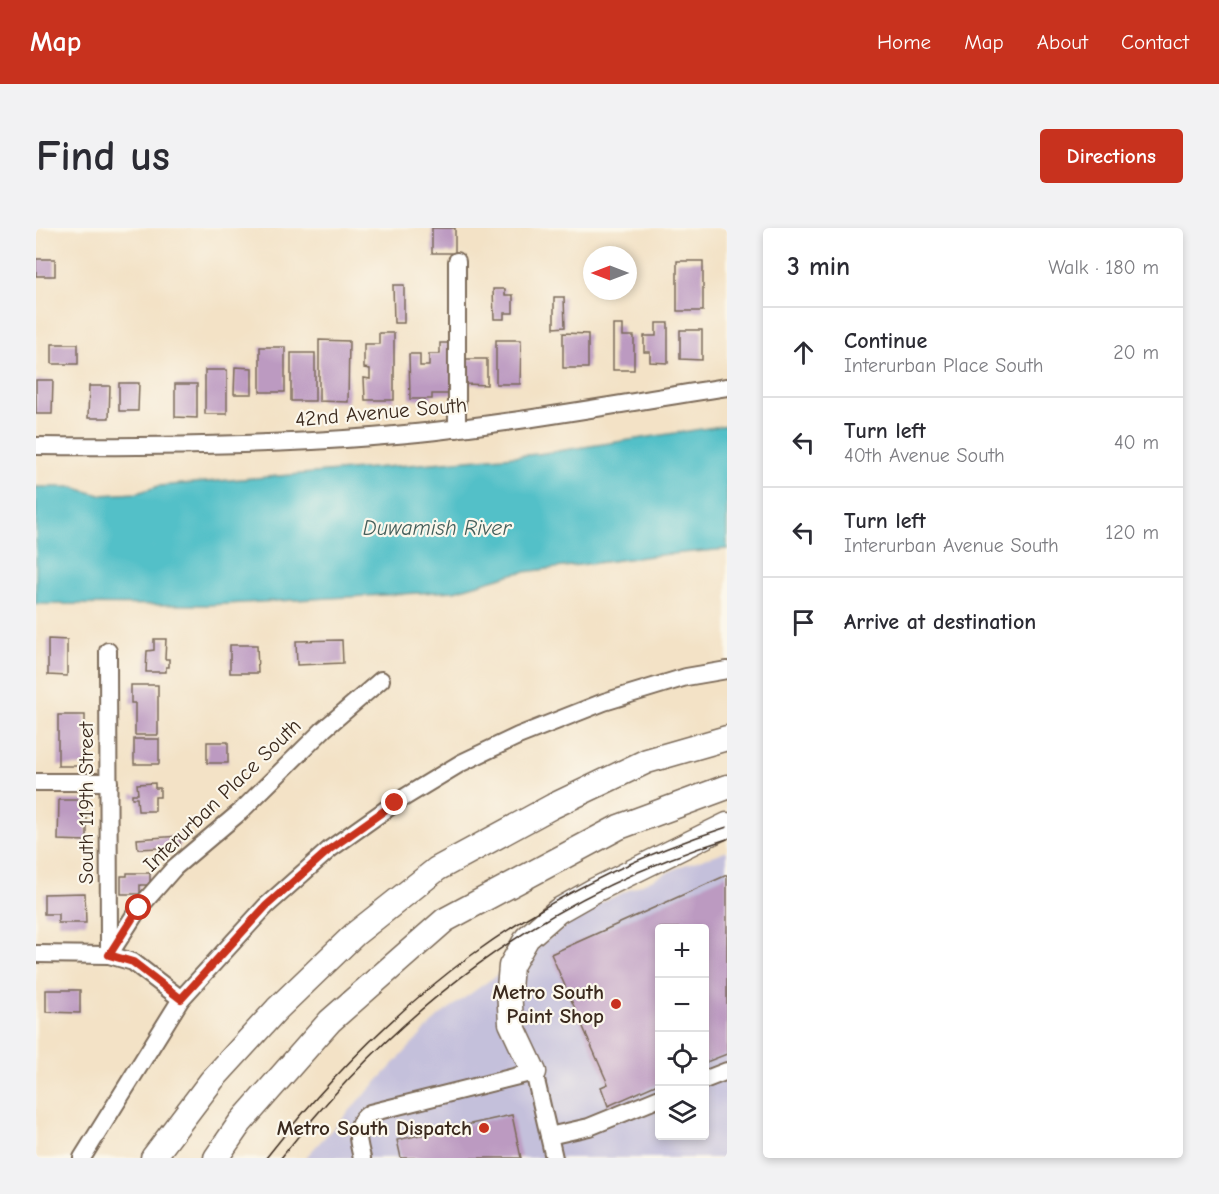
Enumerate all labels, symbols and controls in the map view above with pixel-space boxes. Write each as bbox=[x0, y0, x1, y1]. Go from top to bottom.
text: Map bbox=[30, 26, 81, 58]
text: Home bbox=[877, 30, 931, 54]
text: Map bbox=[964, 30, 1004, 54]
text: About bbox=[1037, 30, 1088, 54]
text: Contact bbox=[1121, 30, 1189, 54]
button: Directions bbox=[1040, 129, 1183, 183]
text: Find us bbox=[36, 132, 170, 181]
north arrow bbox=[583, 246, 637, 300]
text: 3 min bbox=[787, 252, 850, 282]
text: Walk · 180 m bbox=[1048, 256, 1159, 279]
text: Continue bbox=[844, 328, 927, 354]
icon: ahead bbox=[787, 336, 820, 369]
text: 20 m bbox=[1113, 341, 1159, 364]
text: Interurban Place South bbox=[844, 354, 1043, 377]
street label: 42nd Avenue South bbox=[294, 393, 468, 431]
text: Turn left bbox=[844, 418, 926, 444]
icon: left bbox=[787, 426, 820, 459]
text: 40 m bbox=[1114, 431, 1159, 454]
text: 40th Avenue South bbox=[844, 444, 1005, 467]
text: Turn left bbox=[844, 508, 926, 534]
water label: Duwamish River bbox=[363, 515, 512, 541]
icon: left bbox=[787, 516, 820, 549]
text: 120 m bbox=[1105, 521, 1159, 544]
text: Interurban Avenue South bbox=[844, 534, 1059, 557]
icon: arrive bbox=[787, 606, 820, 639]
text: Arrive at destination bbox=[844, 609, 1036, 635]
street label: Interurban Place South bbox=[138, 714, 306, 876]
street label: South 119th Street bbox=[74, 721, 98, 884]
route end bbox=[381, 789, 407, 815]
route start bbox=[125, 894, 151, 920]
map controls bbox=[655, 924, 709, 1140]
button: + bbox=[655, 924, 709, 978]
button: − bbox=[655, 978, 709, 1032]
place label: Metro South Paint Shop bbox=[492, 980, 604, 1028]
marker: Metro South Paint Shop bbox=[609, 997, 623, 1011]
button: locate bbox=[655, 1032, 709, 1086]
button: layers bbox=[655, 1086, 709, 1140]
place label: Metro South Dispatch bbox=[277, 1116, 472, 1140]
marker: Metro South Dispatch bbox=[477, 1121, 491, 1135]

